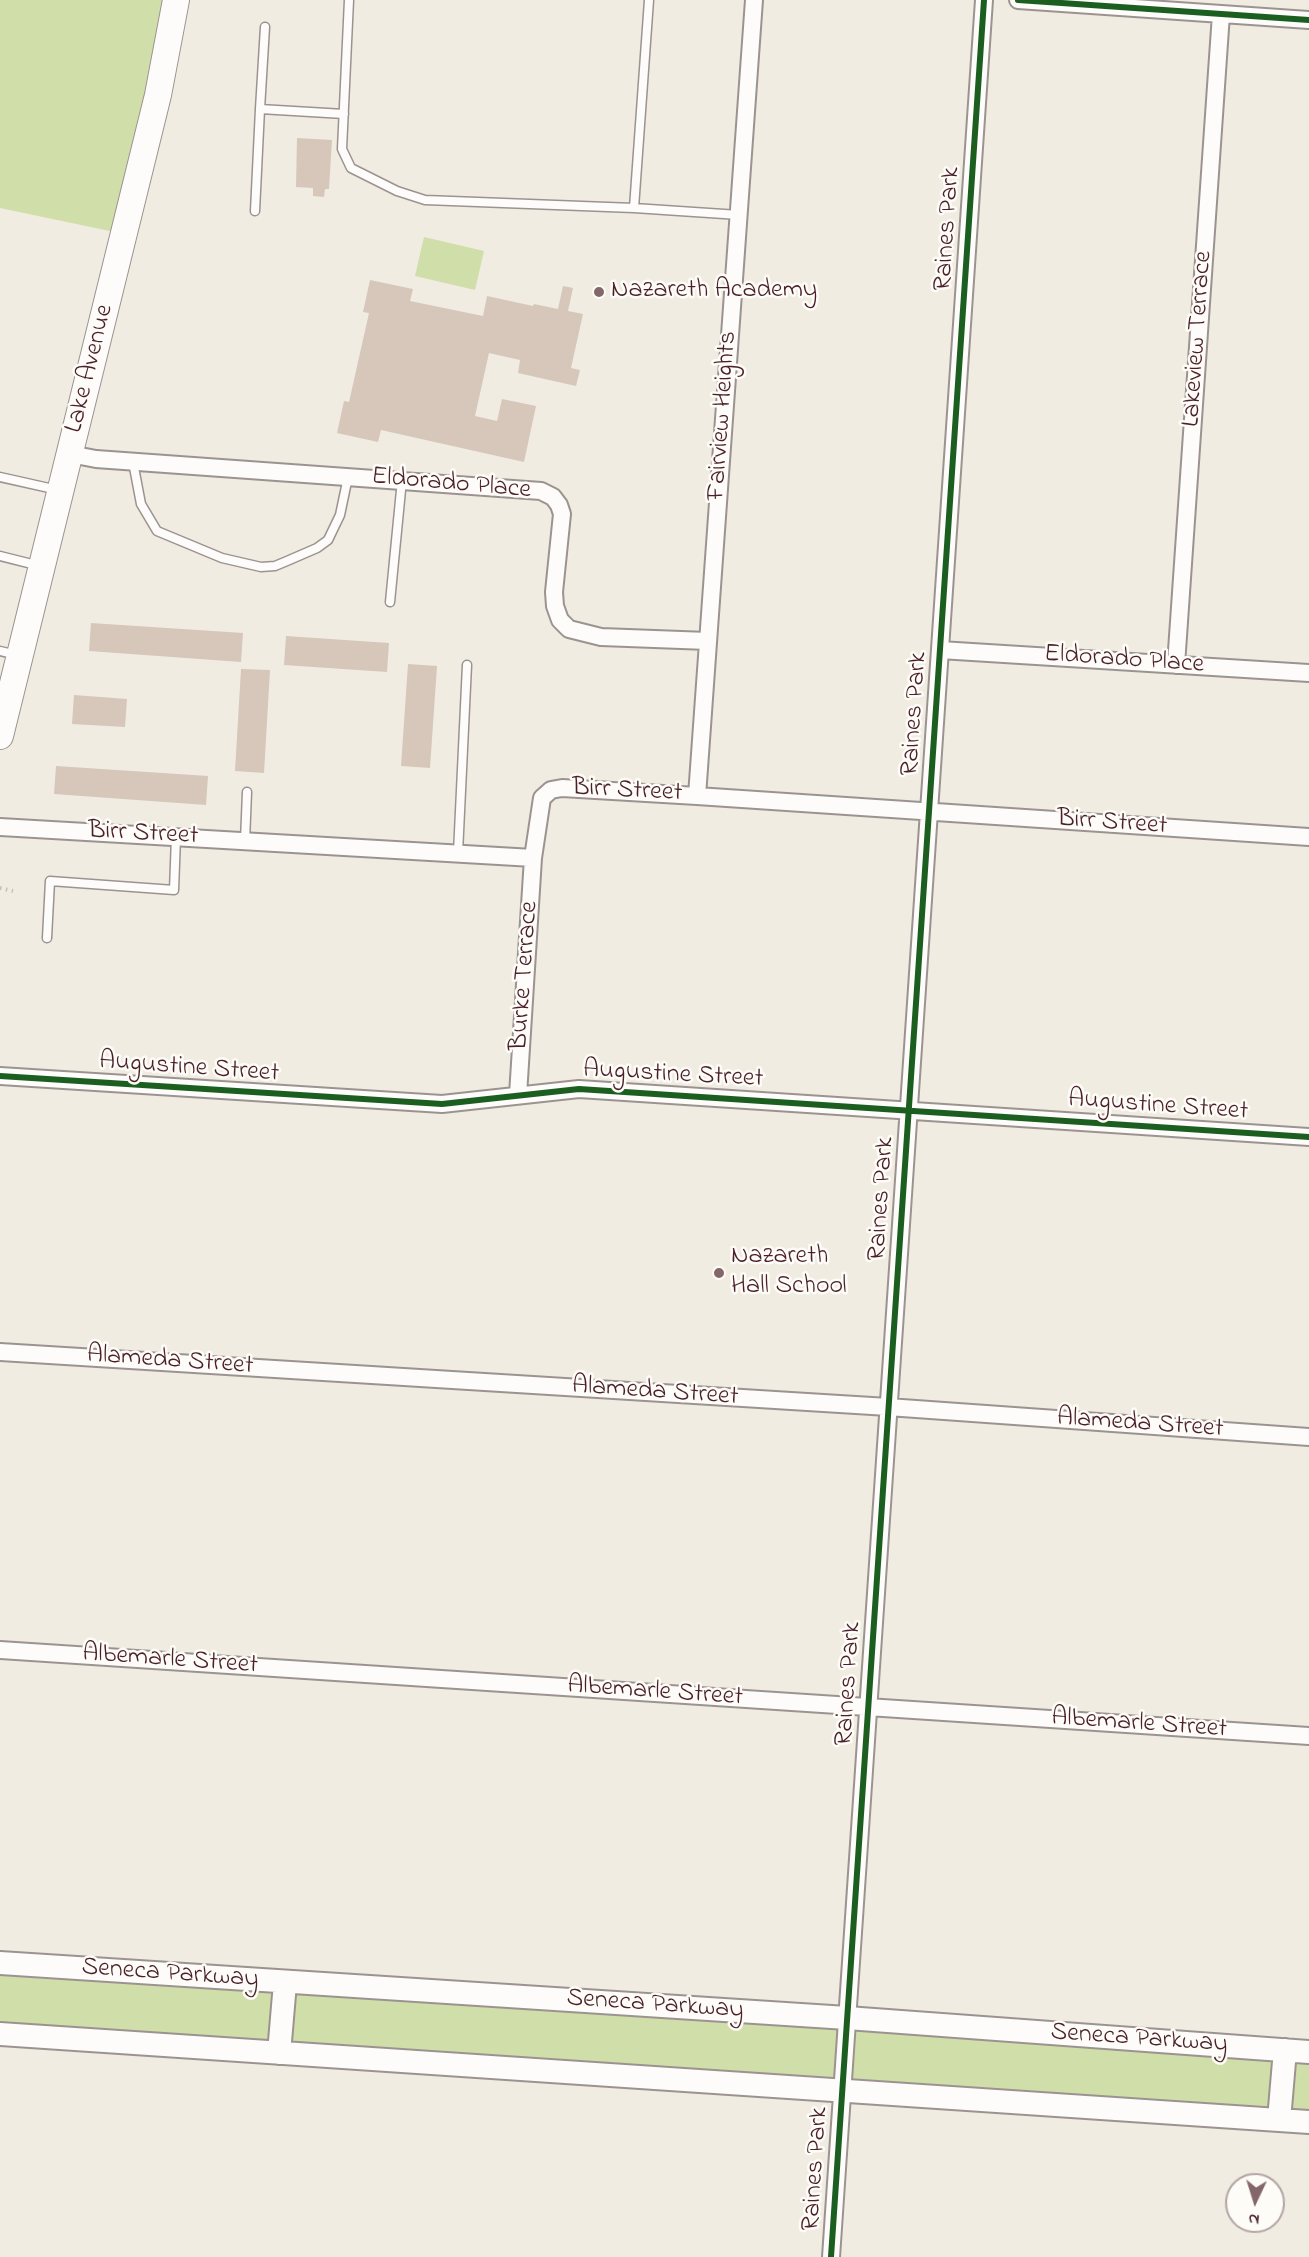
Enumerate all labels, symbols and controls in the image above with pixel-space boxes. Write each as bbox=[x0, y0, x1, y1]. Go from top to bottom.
street label: Raines Park bbox=[929, 166, 969, 292]
street label: Lakeview Terrace bbox=[1177, 250, 1221, 428]
place label: Nazareth Academy bbox=[611, 276, 817, 308]
marker: Nazareth Academy bbox=[592, 285, 606, 299]
street label: Lake Avenue bbox=[60, 302, 122, 436]
street label: Fairview Heights bbox=[703, 330, 745, 502]
street label: Eldorado Place bbox=[370, 462, 532, 508]
street label: Eldorado Place bbox=[1043, 640, 1205, 682]
street label: Raines Park bbox=[896, 651, 936, 777]
street label: Birr Street bbox=[571, 774, 683, 810]
street label: Birr Street bbox=[1056, 805, 1168, 843]
street label: Birr Street bbox=[87, 817, 199, 853]
street label: Burke Terrace bbox=[505, 900, 547, 1052]
street label: Augustine Street bbox=[98, 1047, 280, 1091]
street label: Augustine Street bbox=[582, 1056, 764, 1096]
street label: Augustine Street bbox=[1067, 1085, 1249, 1129]
street label: Raines Park bbox=[863, 1136, 903, 1262]
place label: Nazareth Hall School bbox=[731, 1242, 847, 1304]
marker: Nazareth Hall School bbox=[712, 1266, 726, 1280]
street label: Alameda Street bbox=[86, 1341, 254, 1383]
street label: Alameda Street bbox=[571, 1372, 739, 1414]
street label: Alameda Street bbox=[1056, 1404, 1224, 1446]
street label: Raines Park bbox=[830, 1621, 870, 1747]
street label: Albemarle Street bbox=[81, 1639, 259, 1683]
street label: Albemarle Street bbox=[566, 1671, 744, 1715]
street label: Albemarle Street bbox=[1050, 1703, 1228, 1747]
street label: Seneca Parkway bbox=[80, 1953, 260, 1997]
street label: Seneca Parkway bbox=[565, 1984, 745, 2028]
street label: Seneca Parkway bbox=[1049, 2018, 1229, 2062]
street label: Raines Park bbox=[797, 2106, 837, 2232]
north arrow bbox=[1225, 2173, 1285, 2233]
text: N bbox=[1248, 2207, 1260, 2231]

